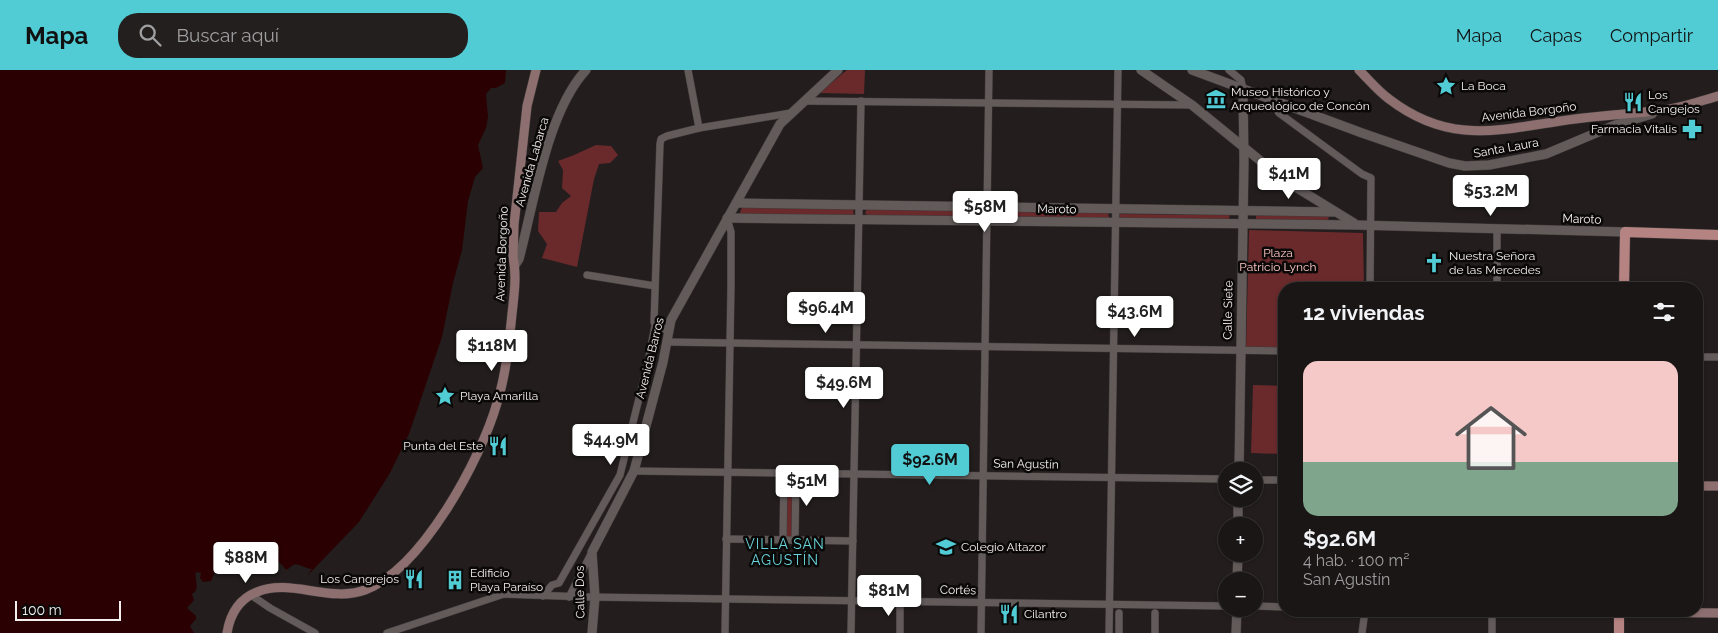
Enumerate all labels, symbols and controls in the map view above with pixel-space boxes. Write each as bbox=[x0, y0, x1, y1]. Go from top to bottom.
search box bbox=[118, 13, 468, 58]
text: Mapa bbox=[25, 21, 88, 50]
icon: search bbox=[136, 21, 164, 49]
text: Buscar aquí bbox=[176, 24, 279, 46]
text: Mapa bbox=[1456, 25, 1502, 46]
text: Capas bbox=[1530, 25, 1582, 46]
text: Compartir bbox=[1610, 25, 1693, 46]
place icon: La Boca bbox=[1435, 75, 1457, 97]
place label: La Boca bbox=[1461, 79, 1506, 93]
place label: Museo Histórico y Arqueológico de Concón bbox=[1231, 85, 1370, 113]
museum icon: Museo Histórico y Arqueológico de Concón bbox=[1205, 88, 1227, 110]
place label: Los Cangejos bbox=[1648, 88, 1700, 116]
restaurant icon: Los Cangejos bbox=[1622, 91, 1644, 113]
street label: Avenida Borgoño bbox=[1481, 99, 1577, 125]
street label: Avenida Labarca bbox=[513, 116, 551, 208]
pharmacy icon: Farmacia Vitalis bbox=[1681, 118, 1703, 140]
place label: Farmacia Vitalis bbox=[1591, 122, 1677, 136]
street label: Santa Laura bbox=[1472, 135, 1540, 161]
pin: $41M bbox=[1259, 158, 1319, 200]
text: $41M bbox=[1268, 164, 1310, 183]
pin: $53.2M bbox=[1450, 174, 1532, 217]
text: $53.2M bbox=[1464, 181, 1518, 200]
pin: $58M bbox=[955, 190, 1015, 233]
text: $58M bbox=[964, 197, 1006, 216]
street label: Maroto bbox=[1037, 202, 1077, 216]
street label: Avenida Borgoño bbox=[493, 206, 511, 302]
street label: Maroto bbox=[1562, 211, 1602, 227]
park label: Plaza Patricio Lynch bbox=[1239, 246, 1317, 274]
place label: Nuestra Señora de las Mercedes bbox=[1449, 249, 1541, 277]
church icon: Nuestra Señora de las Mercedes bbox=[1423, 252, 1445, 274]
street label: Calle Siete bbox=[1220, 280, 1236, 340]
pin: $96.4M bbox=[785, 292, 867, 334]
pin: $43.6M bbox=[1094, 296, 1176, 338]
text: $96.4M bbox=[798, 298, 854, 317]
icon: filters bbox=[1650, 298, 1678, 326]
text: 12 viviendas bbox=[1303, 300, 1425, 325]
text: $43.6M bbox=[1107, 302, 1163, 321]
street label: Avenida Barros bbox=[633, 316, 667, 400]
pin: $118M bbox=[457, 330, 527, 372]
text: $118M bbox=[467, 336, 517, 355]
pin: $49.6M bbox=[803, 366, 885, 409]
text: $49.6M bbox=[816, 373, 872, 392]
place icon: Playa Amarilla bbox=[434, 385, 456, 407]
place label: Playa Amarilla bbox=[460, 389, 538, 403]
icon: home bbox=[1446, 393, 1536, 483]
pin: $44.9M bbox=[570, 424, 652, 466]
text: $44.9M bbox=[583, 430, 639, 449]
restaurant icon: Punta del Este bbox=[487, 435, 509, 457]
place label: Punta del Este bbox=[403, 439, 483, 453]
pin: $92.6M bbox=[889, 444, 971, 486]
text: $92.6M bbox=[902, 450, 958, 469]
street label: San Agustín bbox=[993, 456, 1059, 472]
map controls bbox=[1218, 462, 1263, 617]
button: layers bbox=[1218, 462, 1263, 507]
pin: $51M bbox=[777, 464, 837, 507]
text: $51M bbox=[787, 471, 827, 490]
button: + bbox=[1218, 517, 1263, 562]
text: $92.6M bbox=[1303, 526, 1376, 551]
district label: VILLA SAN AGUSTÍN bbox=[745, 536, 825, 568]
school or university icon: Colegio Altazor bbox=[935, 536, 957, 558]
place label: Colegio Altazor bbox=[961, 540, 1046, 554]
pin: $88M bbox=[216, 542, 276, 584]
text: $88M bbox=[224, 548, 268, 567]
text: 4 hab. · 100 m² bbox=[1303, 551, 1409, 570]
street label: Calle Dos bbox=[573, 565, 587, 619]
place label: Edificio Playa Paraíso bbox=[470, 566, 543, 594]
restaurant icon: Los Cangrejos bbox=[403, 568, 425, 590]
building icon: Edificio Playa Paraíso bbox=[444, 569, 466, 591]
text: San Agustín bbox=[1303, 570, 1390, 589]
place label: Los Cangrejos bbox=[320, 572, 399, 586]
button: − bbox=[1218, 572, 1263, 617]
pin: $81M bbox=[859, 574, 919, 617]
text: $81M bbox=[868, 581, 910, 600]
street label: Cortés bbox=[940, 583, 976, 597]
scale bar bbox=[15, 598, 121, 621]
text: 100 m bbox=[22, 602, 62, 618]
restaurant icon: Cilantro bbox=[998, 603, 1020, 625]
place label: Cilantro bbox=[1024, 607, 1067, 621]

